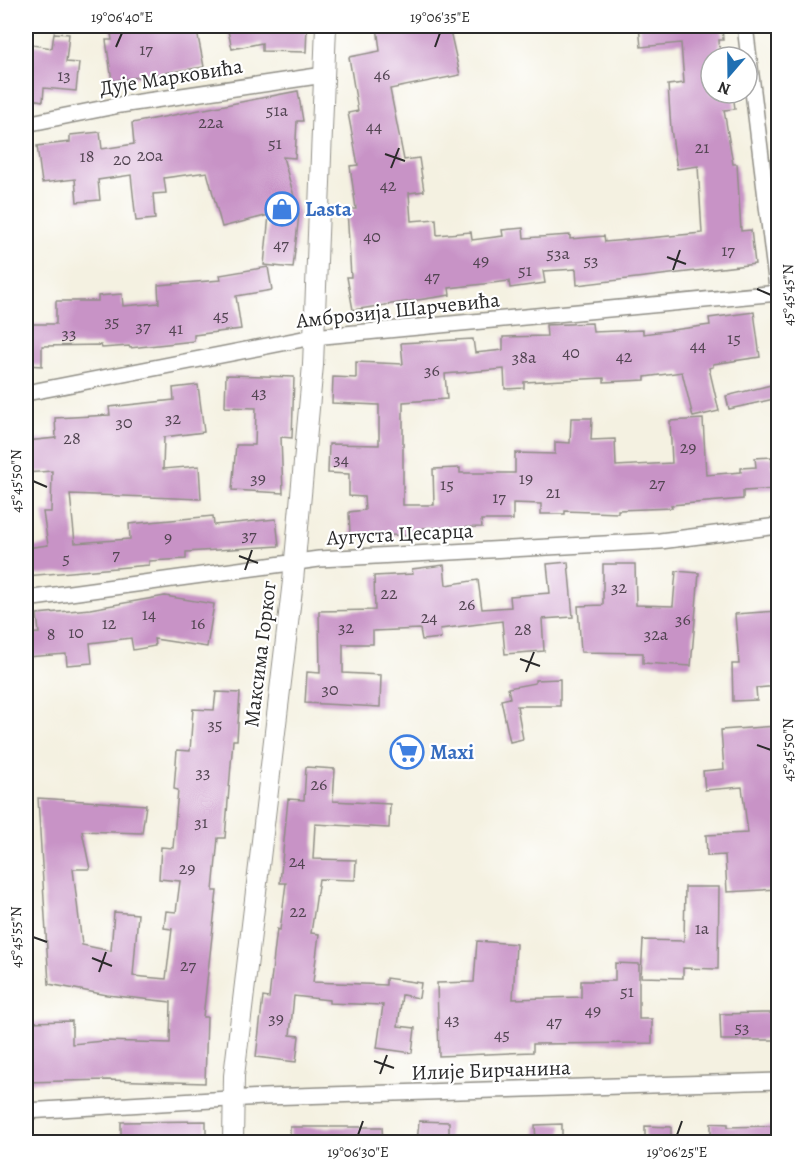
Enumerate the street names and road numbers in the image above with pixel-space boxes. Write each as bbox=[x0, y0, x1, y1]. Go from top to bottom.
street label: Дује Марковића bbox=[97, 52, 245, 102]
street label: Амброзија Шарчевића bbox=[294, 285, 501, 335]
street label: Аугуста Цесарца bbox=[325, 516, 474, 552]
street label: Максима Горког bbox=[237, 579, 283, 729]
street label: Илије Бирчанина bbox=[411, 1053, 572, 1087]

